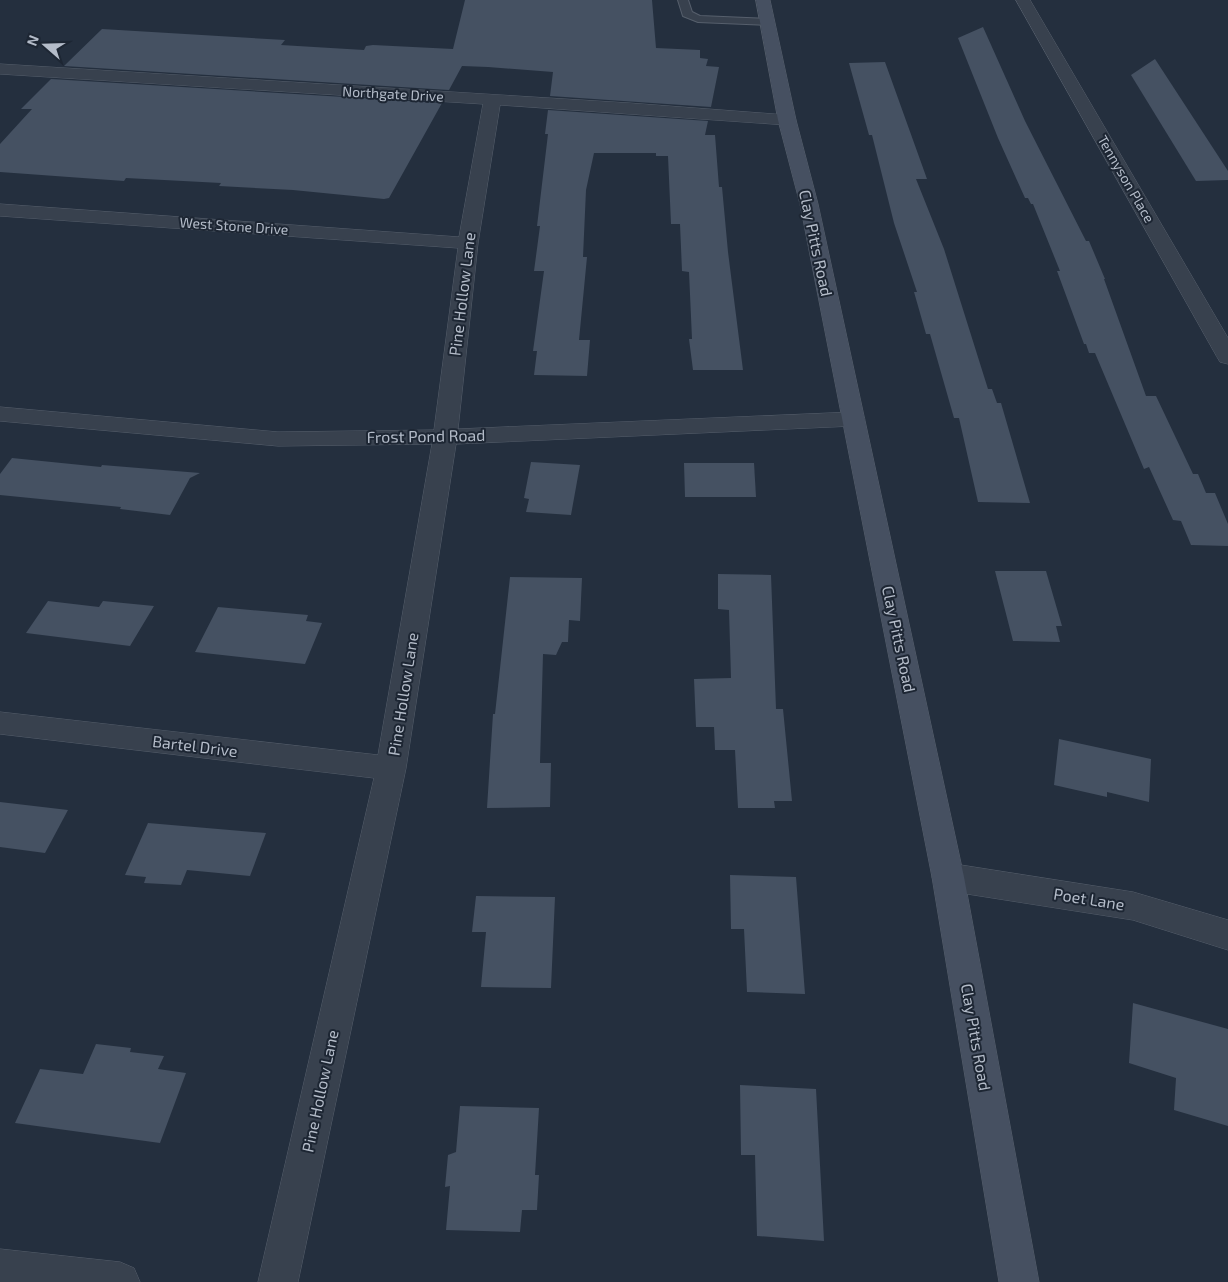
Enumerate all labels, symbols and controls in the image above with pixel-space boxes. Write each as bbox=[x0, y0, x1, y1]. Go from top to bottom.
north arrow bbox=[20, 20, 70, 70]
text: N bbox=[23, 33, 42, 48]
street label: Northgate Drive bbox=[342, 82, 444, 105]
street label: Tennyson Place bbox=[1094, 132, 1158, 226]
street label: Clay Pitts Road bbox=[796, 188, 837, 298]
street label: West Stone Drive bbox=[179, 213, 289, 238]
street label: Pine Hollow Lane bbox=[444, 231, 479, 357]
street label: Frost Pond Road bbox=[366, 425, 486, 446]
street label: Clay Pitts Road bbox=[879, 584, 920, 694]
street label: Pine Hollow Lane bbox=[383, 631, 422, 757]
street label: Bartel Drive bbox=[151, 731, 239, 760]
street label: Poet Lane bbox=[1052, 884, 1126, 913]
street label: Clay Pitts Road bbox=[958, 982, 995, 1092]
street label: Pine Hollow Lane bbox=[297, 1028, 342, 1154]

